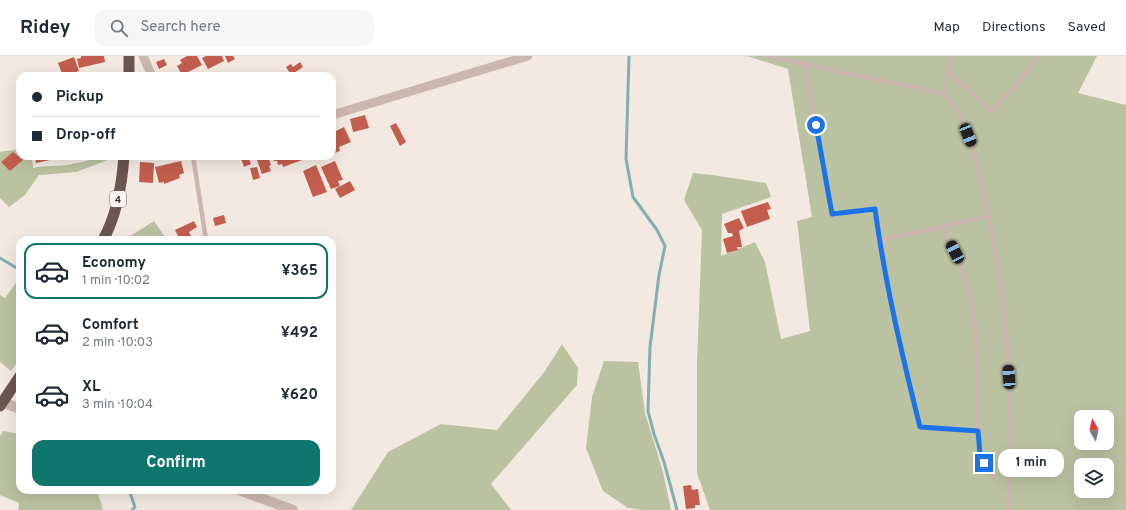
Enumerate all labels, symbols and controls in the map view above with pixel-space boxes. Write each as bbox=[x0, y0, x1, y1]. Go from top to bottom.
search box bbox=[94, 10, 374, 46]
text: Ridey bbox=[20, 16, 70, 40]
icon: search bbox=[108, 17, 130, 39]
text: Search here bbox=[140, 18, 221, 37]
text: Map bbox=[934, 19, 960, 36]
text: Directions bbox=[982, 19, 1046, 36]
text: Saved bbox=[1068, 19, 1106, 36]
text: Pickup bbox=[56, 88, 104, 107]
route start bbox=[807, 116, 825, 134]
car bbox=[958, 122, 978, 148]
text: Drop-off bbox=[56, 126, 116, 145]
road number: 4 bbox=[110, 191, 126, 207]
car bbox=[944, 239, 966, 265]
icon: car bbox=[34, 253, 70, 289]
text: Economy bbox=[82, 254, 146, 273]
text: ¥365 bbox=[282, 262, 318, 281]
text: 1 min · 10:02 bbox=[82, 273, 150, 289]
icon: car bbox=[34, 315, 70, 351]
text: Comfort bbox=[82, 316, 139, 335]
text: ¥492 bbox=[281, 324, 318, 343]
text: 2 min · 10:03 bbox=[82, 335, 153, 351]
car bbox=[1002, 365, 1016, 389]
icon: car bbox=[34, 377, 70, 413]
text: XL bbox=[82, 378, 100, 397]
text: ¥620 bbox=[281, 386, 318, 405]
text: 3 min · 10:04 bbox=[82, 397, 153, 413]
north arrow bbox=[1074, 410, 1114, 450]
map controls bbox=[1074, 410, 1114, 498]
button: Confirm bbox=[32, 440, 320, 486]
callout: 1 min bbox=[998, 449, 1064, 477]
route end bbox=[975, 454, 993, 472]
text: 1 min bbox=[1015, 455, 1047, 471]
button: layers bbox=[1074, 458, 1114, 498]

